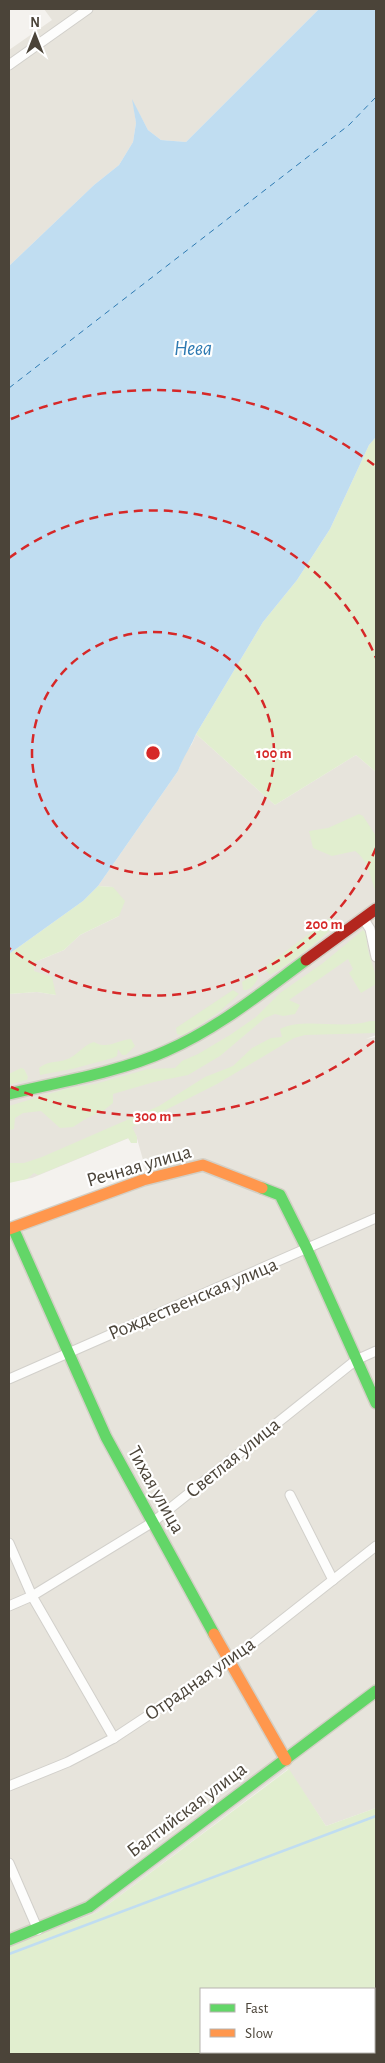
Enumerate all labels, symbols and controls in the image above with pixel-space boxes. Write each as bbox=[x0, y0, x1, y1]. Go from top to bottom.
north arrow bbox=[10, 10, 60, 60]
text: N bbox=[30, 16, 40, 30]
water label: Нева bbox=[174, 338, 212, 359]
centre of rings bbox=[144, 744, 162, 762]
text: 100 m bbox=[256, 746, 292, 761]
text: 200 m bbox=[305, 917, 343, 932]
text: 300 m bbox=[135, 1109, 171, 1124]
street label: Речная улица bbox=[84, 1142, 194, 1190]
street label: Рождественская улица bbox=[105, 1254, 281, 1344]
street label: Светлая улица bbox=[182, 1414, 284, 1502]
street label: Тихая улица bbox=[124, 1443, 188, 1537]
street label: Отрадная улица bbox=[141, 1634, 259, 1724]
street label: Балтийская улица bbox=[123, 1759, 251, 1861]
legend bbox=[200, 1988, 375, 2053]
text: Fast bbox=[245, 2001, 269, 2016]
text: Slow bbox=[245, 2026, 273, 2041]

